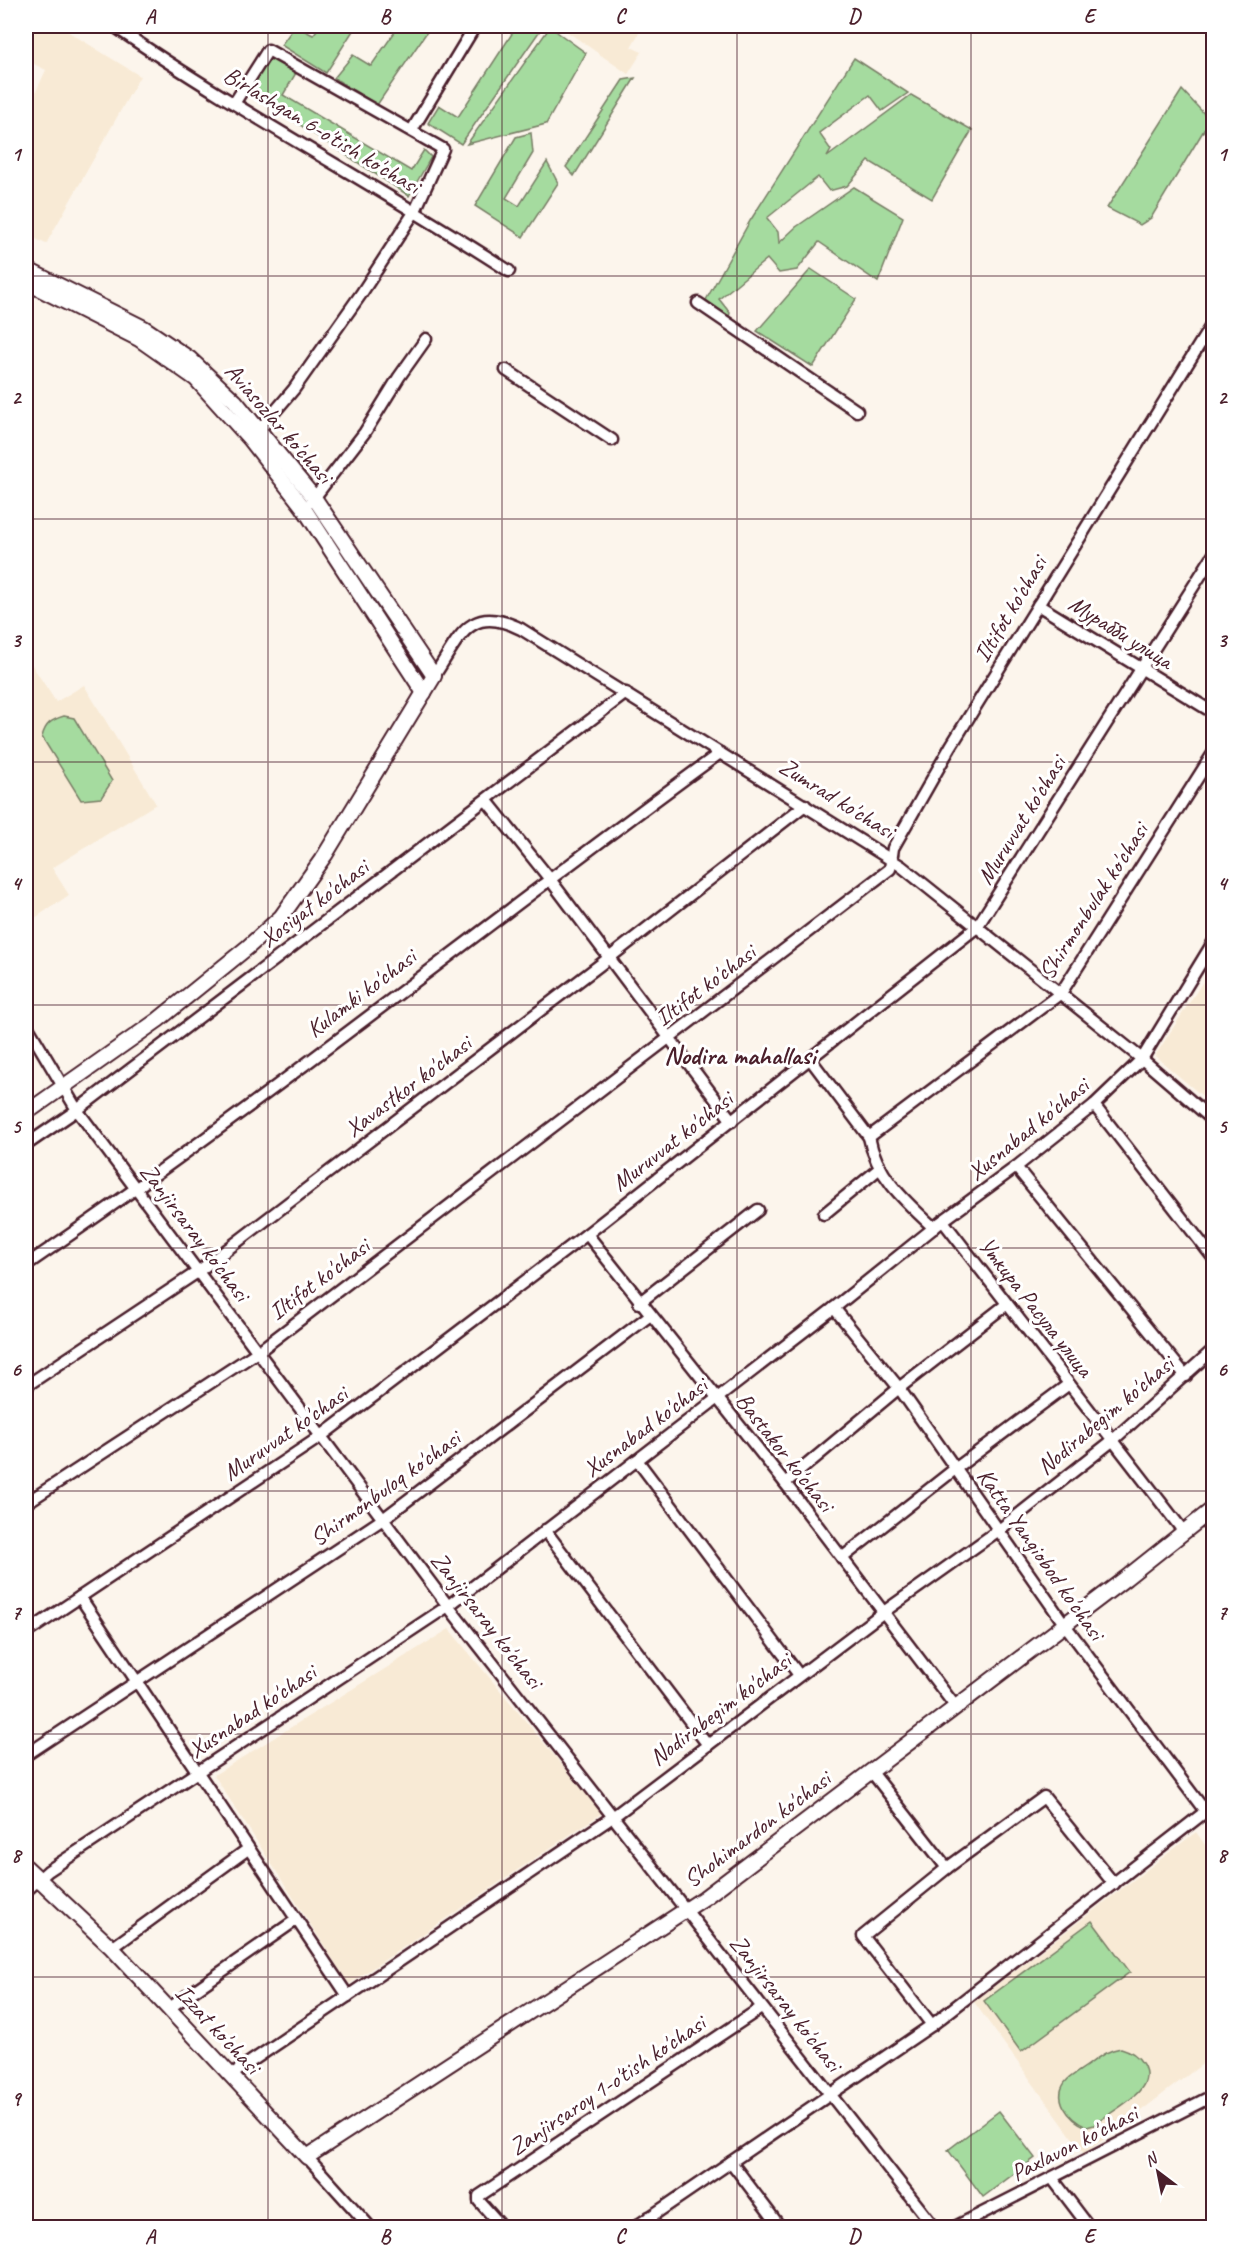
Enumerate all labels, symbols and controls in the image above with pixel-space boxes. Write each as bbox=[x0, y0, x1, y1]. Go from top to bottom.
text: A bbox=[145, 4, 157, 29]
text: B bbox=[380, 4, 392, 29]
text: C bbox=[615, 4, 627, 29]
text: D bbox=[848, 4, 862, 29]
text: E bbox=[1084, 4, 1098, 29]
street label: Birlashgan 6-o'tish ko'chasi bbox=[218, 60, 428, 202]
text: 1 bbox=[12, 142, 23, 167]
text: 1 bbox=[1218, 142, 1229, 167]
street label: Aviasozlar ko'chasi bbox=[218, 357, 341, 491]
text: 2 bbox=[12, 385, 23, 410]
text: 2 bbox=[1218, 385, 1229, 410]
street label: Iltifot ko'chasi bbox=[967, 548, 1055, 667]
street label: Мурабби улица bbox=[1063, 588, 1180, 677]
text: 3 bbox=[12, 628, 23, 653]
text: 3 bbox=[1218, 628, 1229, 653]
street label: Muruvvat ko'chasi bbox=[970, 748, 1074, 890]
street label: Zumrad ko'chasi bbox=[774, 751, 902, 847]
street label: Shirmonbulak ko'chasi bbox=[1031, 815, 1156, 985]
street label: Xosiyat ko'chasi bbox=[254, 851, 376, 954]
text: 4 bbox=[12, 871, 24, 896]
text: 4 bbox=[1218, 871, 1230, 896]
street label: Iltifot ko'chasi bbox=[649, 936, 763, 1033]
street label: Kulamki ko'chasi bbox=[300, 940, 424, 1044]
street label: Xavastkor ko'chasi bbox=[339, 1027, 479, 1143]
district label: Nodira mahallasi bbox=[664, 1039, 820, 1072]
street label: Xusnabad ko'chasi bbox=[961, 1069, 1097, 1187]
street label: Muruvvat ko'chasi bbox=[605, 1083, 741, 1198]
text: 5 bbox=[12, 1114, 23, 1139]
text: 5 bbox=[1218, 1114, 1229, 1139]
street label: Zanjirsaray ko'chasi bbox=[133, 1157, 258, 1309]
street label: Iltifot ko'chasi bbox=[263, 1230, 377, 1327]
street label: Уткира Расула улица bbox=[972, 1231, 1101, 1384]
street label: Nodirabegim ko'chasi bbox=[1030, 1347, 1182, 1481]
text: 6 bbox=[11, 1357, 22, 1382]
text: 6 bbox=[1217, 1357, 1228, 1382]
street label: Xusnabad ko'chasi bbox=[577, 1369, 715, 1483]
street label: Muruvvat ko'chasi bbox=[217, 1378, 355, 1487]
street label: Bastakor ko'chasi bbox=[729, 1386, 842, 1520]
street label: Shirmonbuloq ko'chasi bbox=[304, 1422, 468, 1553]
street label: Katta Yangiobod ko'chasi bbox=[971, 1462, 1113, 1648]
street label: Zanjirsaray ko'chasi bbox=[424, 1546, 551, 1696]
text: 7 bbox=[12, 1600, 23, 1625]
text: 7 bbox=[1218, 1600, 1229, 1625]
street label: Nodirabegim ko'chasi bbox=[643, 1644, 799, 1772]
street label: Xusnabad ko'chasi bbox=[182, 1656, 324, 1765]
street label: Shohimardon ko'chasi bbox=[678, 1762, 838, 1894]
text: 8 bbox=[12, 1843, 24, 1868]
text: 8 bbox=[1218, 1843, 1230, 1868]
street label: Zanjirsaray ko'chasi bbox=[723, 1929, 850, 2079]
street label: Izzat ko'chasi bbox=[169, 1978, 269, 2082]
street label: Zanjirsaroy 1-o'tish ko'chasi bbox=[503, 2007, 713, 2162]
text: 9 bbox=[12, 2086, 23, 2111]
text: 9 bbox=[1218, 2086, 1229, 2111]
street label: Paxlavon ko'chasi bbox=[1006, 2097, 1145, 2188]
north arrow bbox=[1128, 2142, 1188, 2202]
text: N bbox=[1141, 2147, 1163, 2171]
text: A bbox=[145, 2224, 157, 2249]
text: B bbox=[380, 2224, 392, 2249]
text: C bbox=[615, 2224, 627, 2249]
text: D bbox=[848, 2224, 862, 2249]
text: E bbox=[1084, 2224, 1098, 2249]

